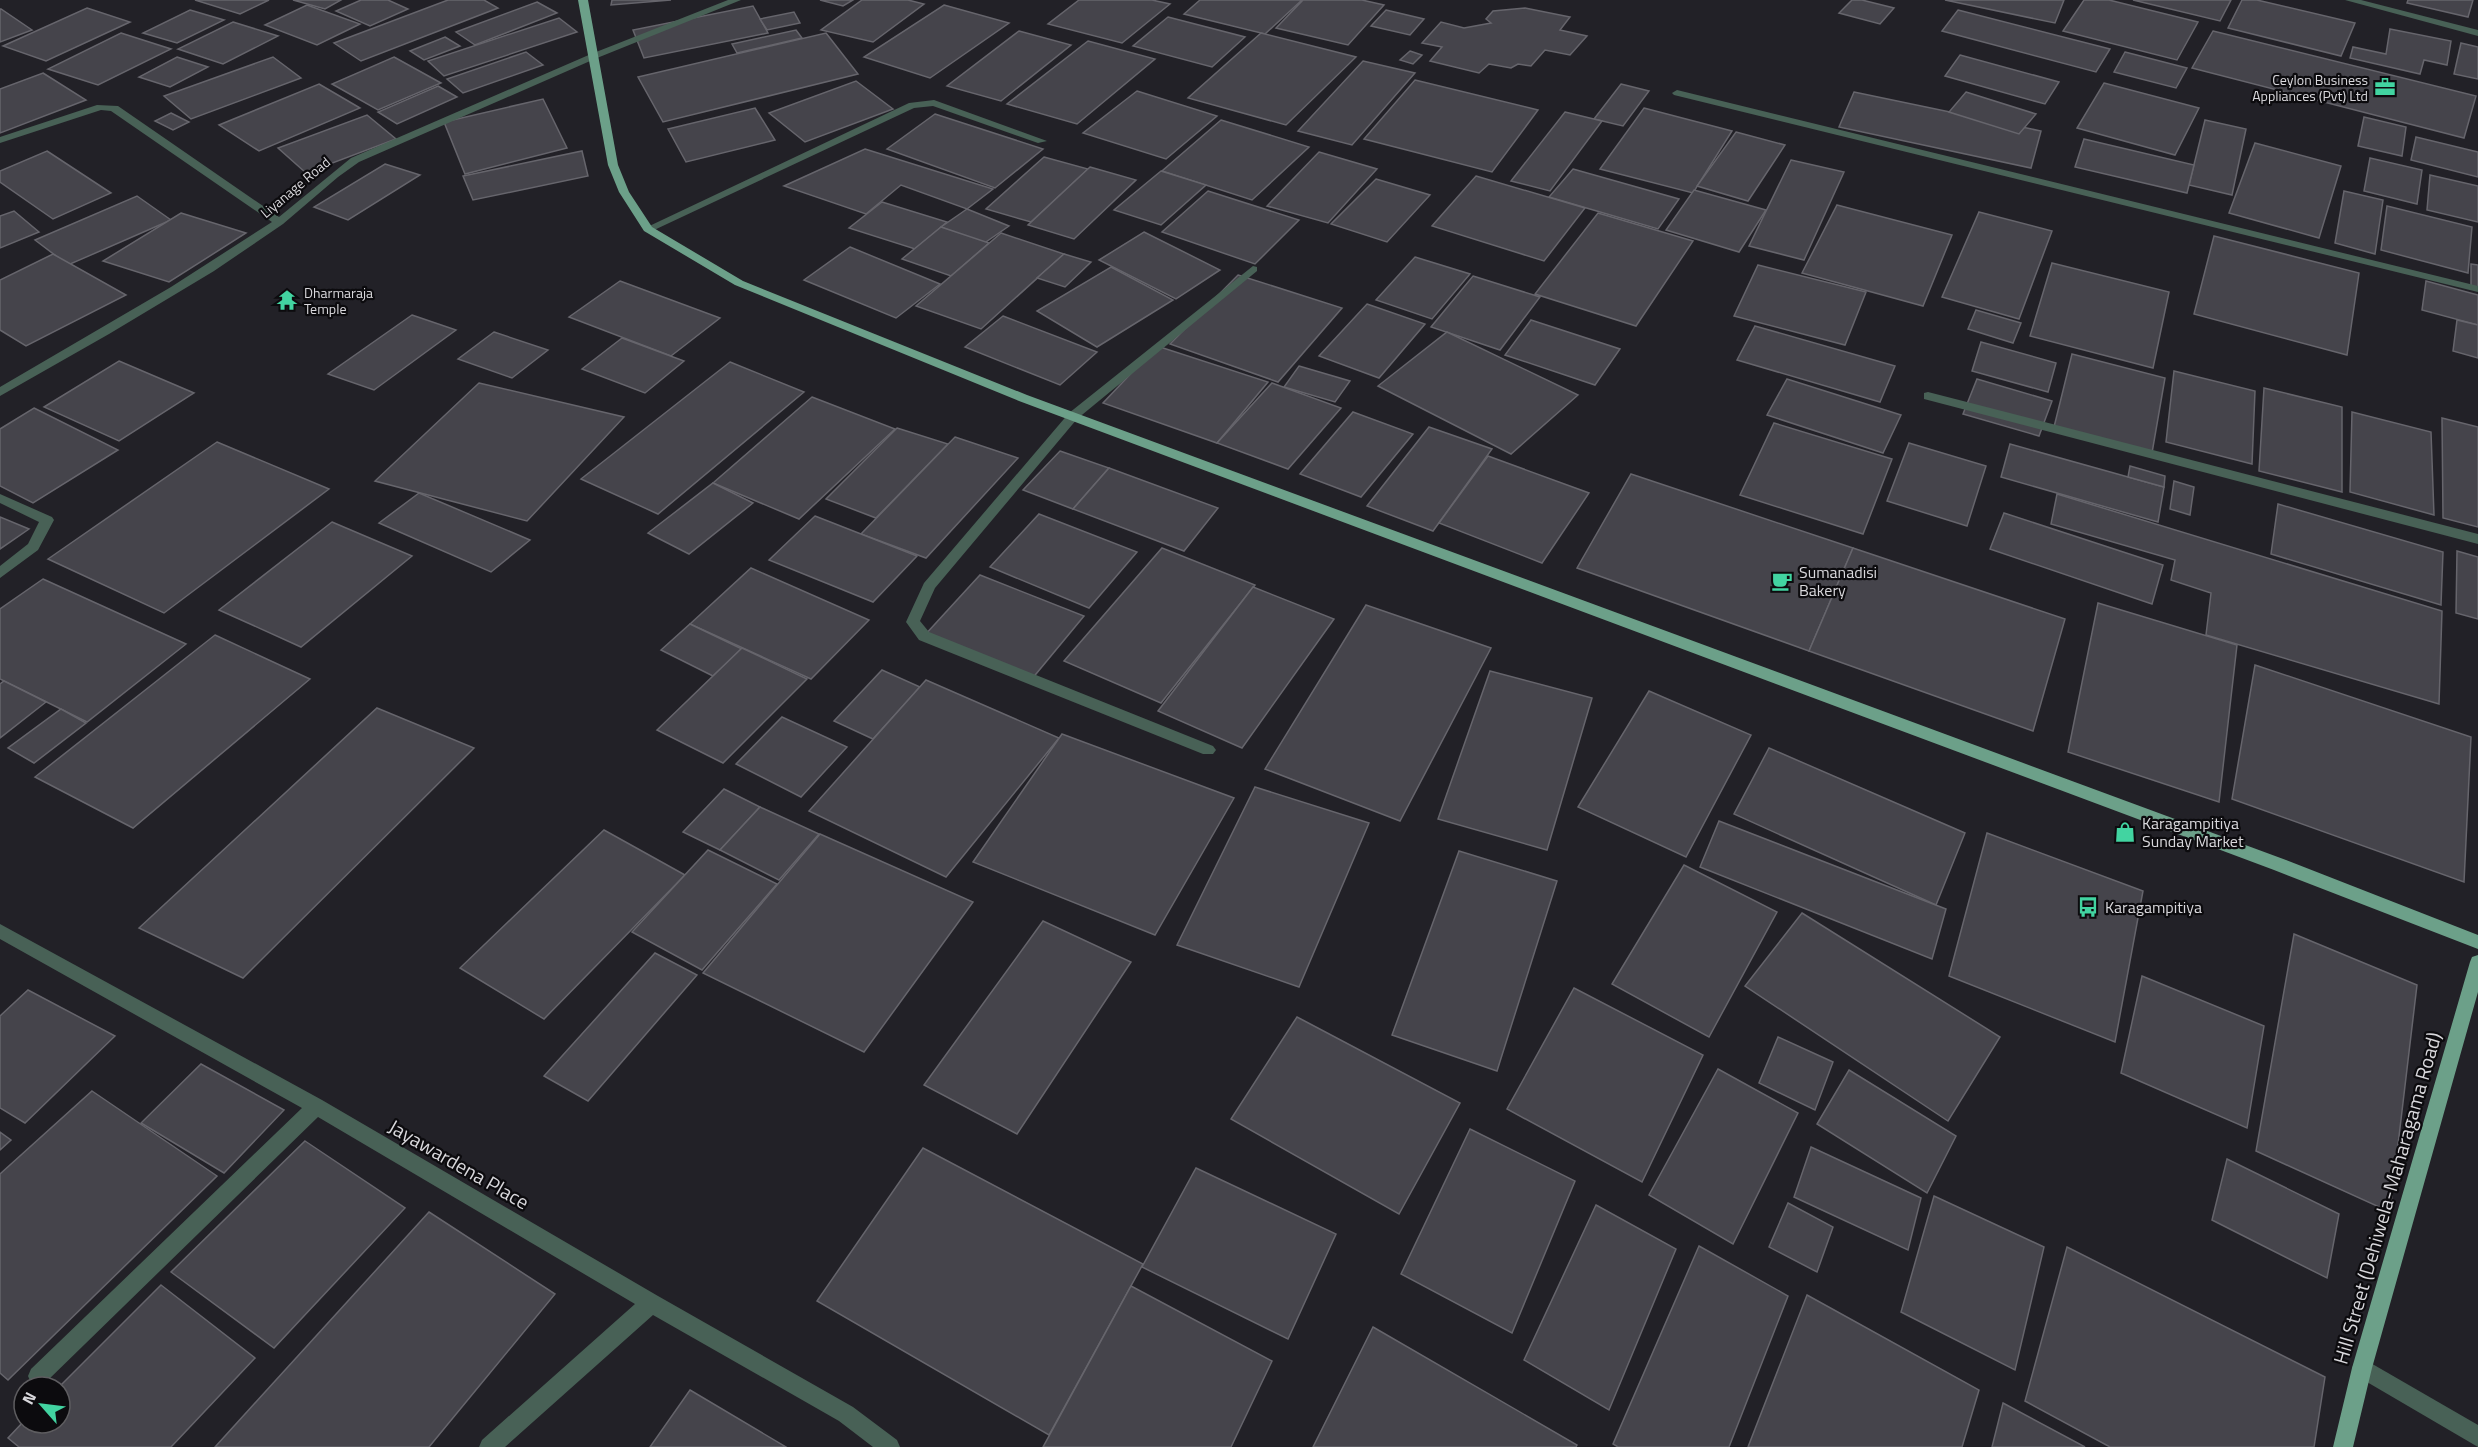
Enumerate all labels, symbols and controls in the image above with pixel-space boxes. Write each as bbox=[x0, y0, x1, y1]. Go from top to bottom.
place label: Ceylon Business Appliances (Pvt) Ltd bbox=[2252, 69, 2368, 106]
office icon: Ceylon Business Appliances (Pvt) Ltd bbox=[2373, 75, 2397, 99]
street label: Liyanage Road bbox=[255, 151, 335, 223]
place label: Dharmaraja Temple bbox=[304, 282, 373, 319]
temple icon: Dharmaraja Temple bbox=[275, 288, 299, 312]
place label: Sumanadisi Bakery bbox=[1799, 560, 1877, 602]
cafe icon: Sumanadisi Bakery bbox=[1770, 569, 1794, 593]
place label: Karagampitiya Sunday Market bbox=[2142, 811, 2244, 853]
shop icon: Karagampitiya Sunday Market bbox=[2113, 820, 2137, 844]
bus stop icon: Karagampitiya bbox=[2076, 895, 2100, 919]
place label: Karagampitiya bbox=[2105, 895, 2202, 919]
street label: Hill Street (Dehiwela-Maharagama Road) bbox=[2325, 1028, 2449, 1368]
street label: Jayawardena Place bbox=[383, 1111, 535, 1217]
north arrow bbox=[12, 1375, 72, 1435]
text: N bbox=[16, 1387, 42, 1408]

